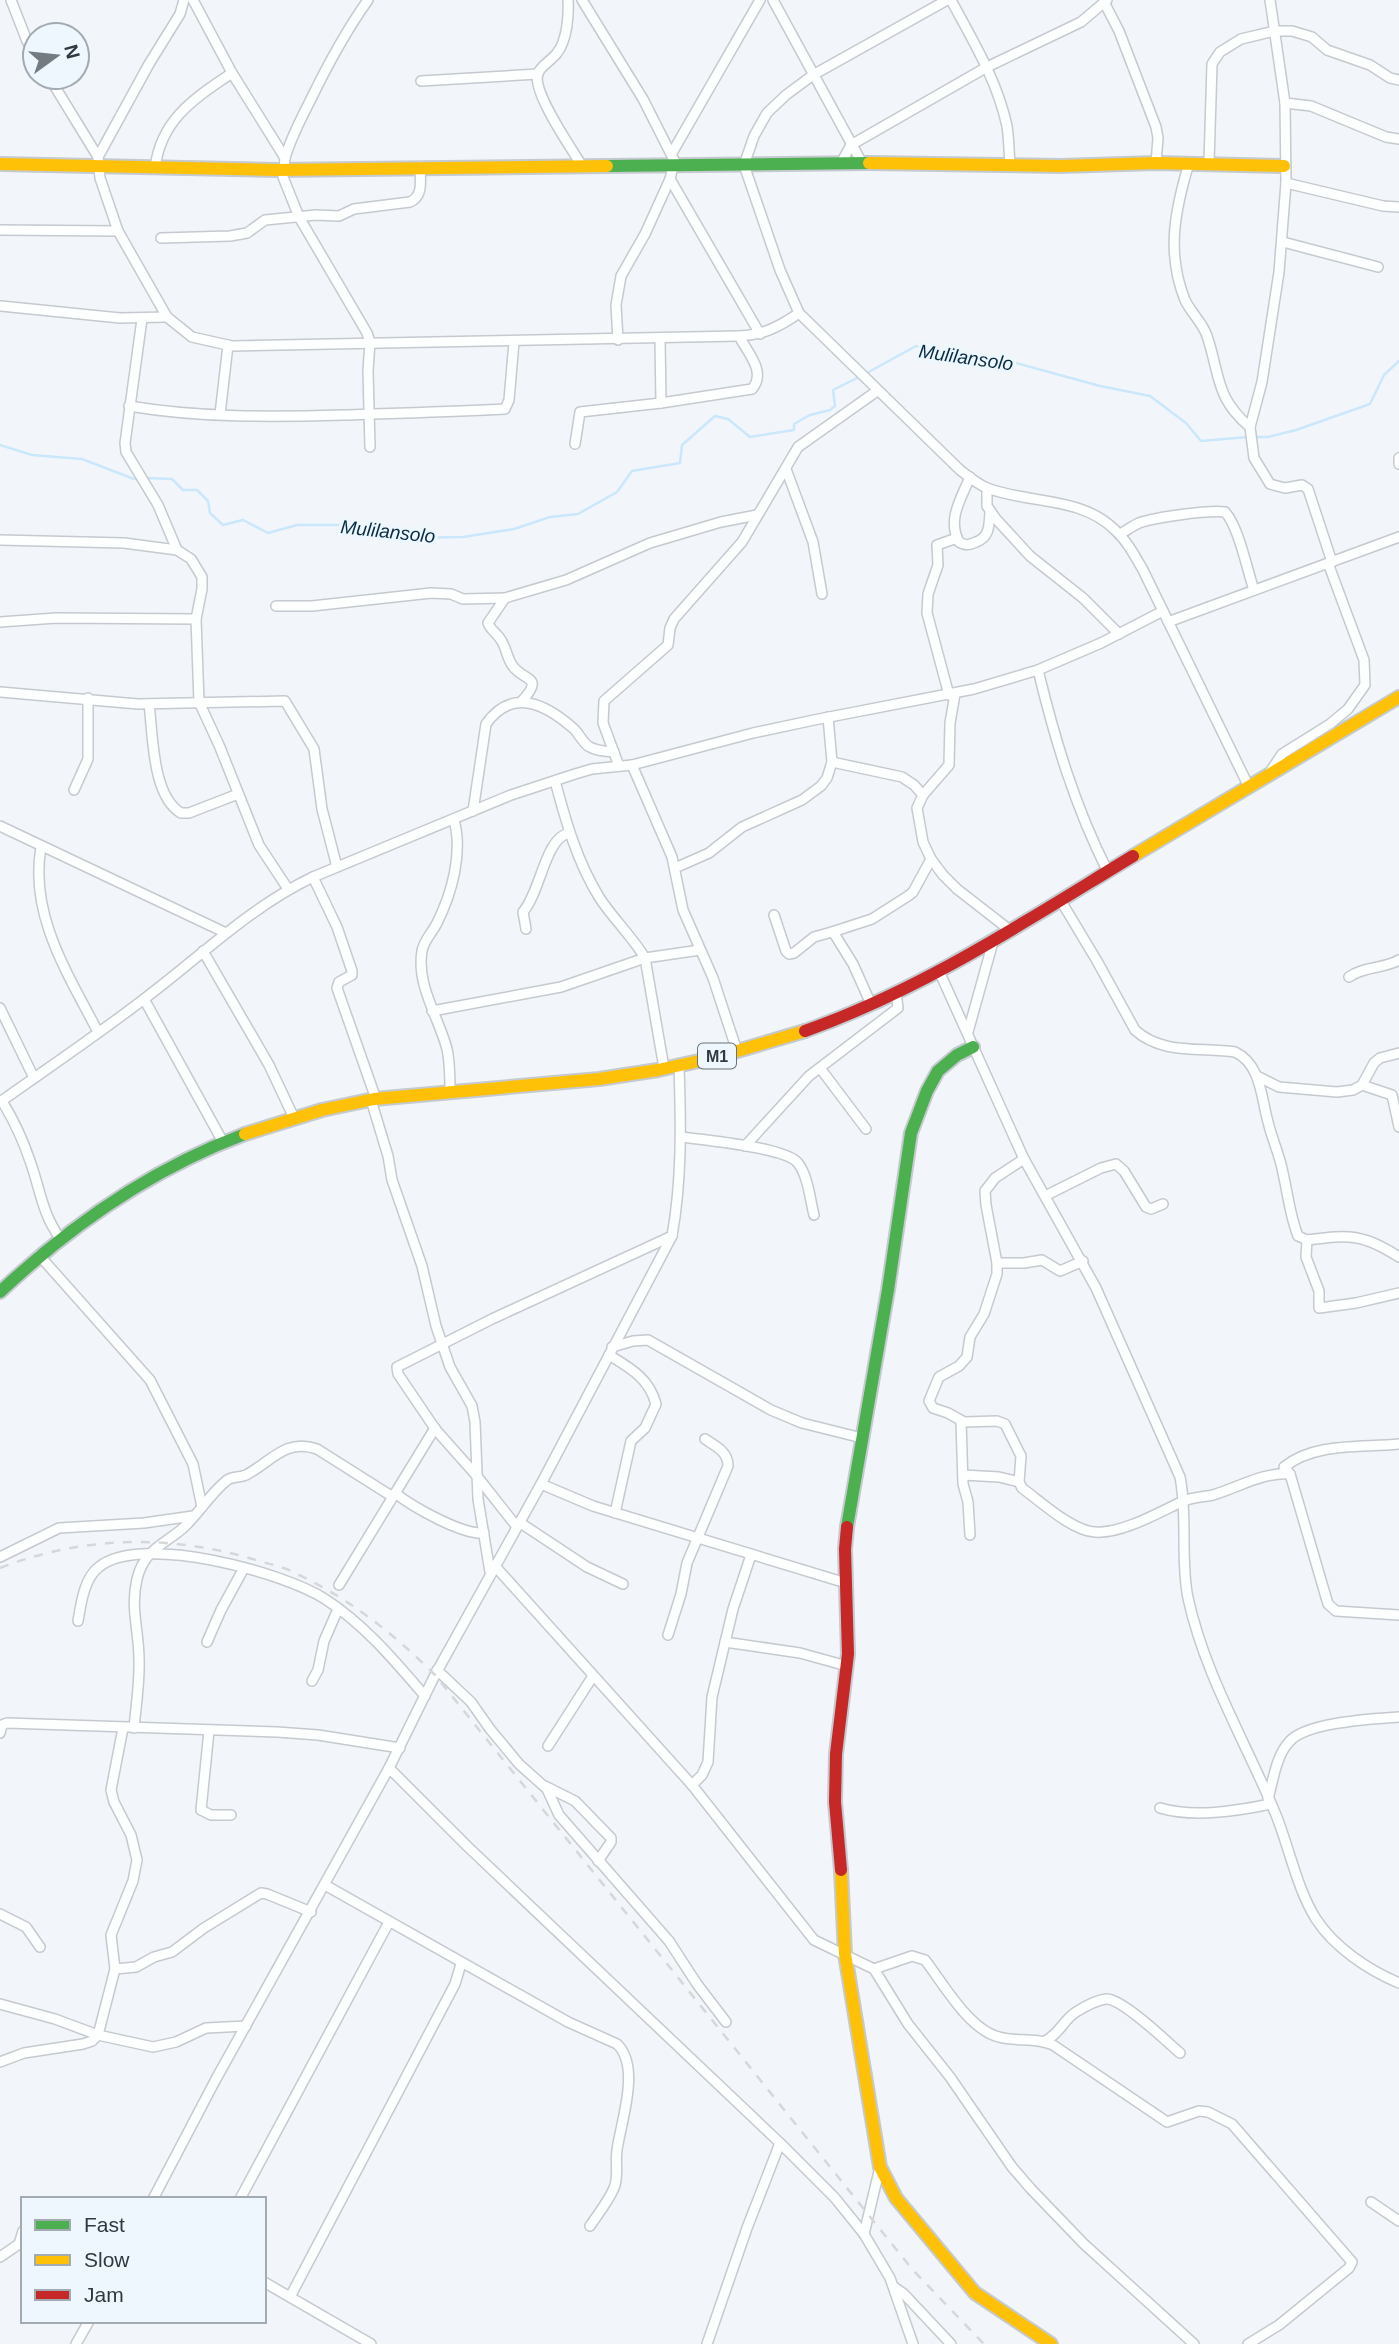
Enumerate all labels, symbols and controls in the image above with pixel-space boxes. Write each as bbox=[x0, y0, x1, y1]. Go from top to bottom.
north arrow bbox=[21, 21, 91, 91]
text: N bbox=[60, 42, 84, 61]
water label: Mulilansolo bbox=[917, 340, 1014, 375]
water label: Mulilansolo bbox=[340, 516, 436, 547]
road number: M1 bbox=[698, 1044, 736, 1068]
legend bbox=[21, 2197, 266, 2323]
text: Fast bbox=[84, 2213, 125, 2236]
text: Slow bbox=[84, 2248, 130, 2271]
text: Jam bbox=[84, 2283, 124, 2306]

